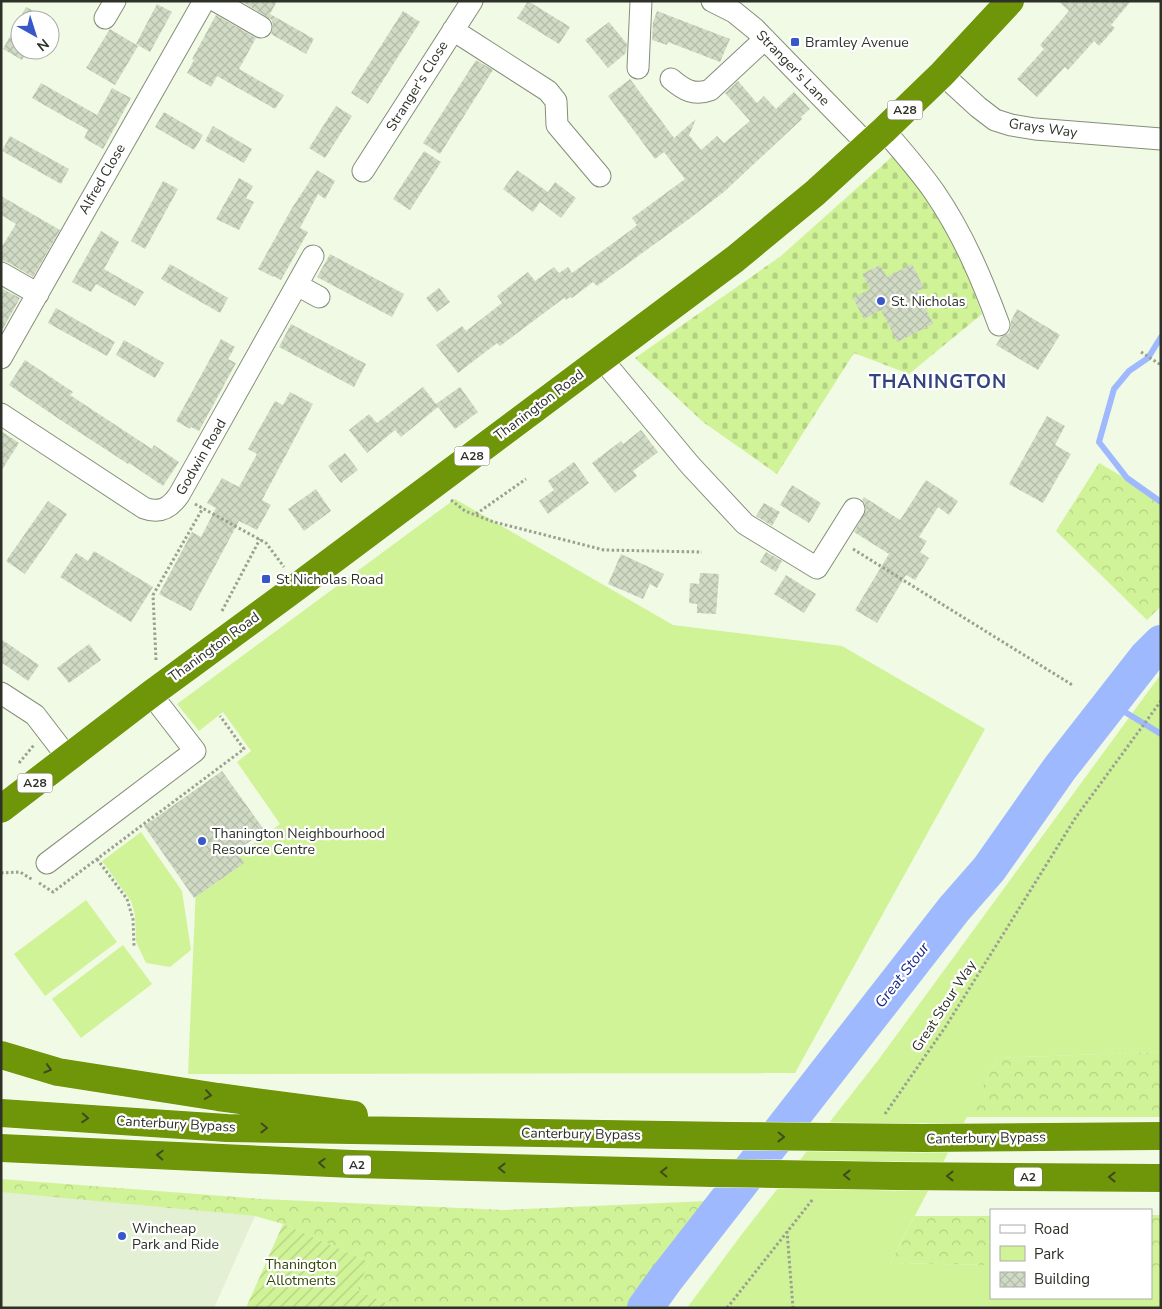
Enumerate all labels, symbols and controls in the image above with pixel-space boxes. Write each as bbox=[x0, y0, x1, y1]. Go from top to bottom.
north arrow bbox=[10, 10, 60, 60]
street label: Stranger's Lane bbox=[752, 26, 834, 110]
place label: Bramley Avenue bbox=[805, 33, 909, 52]
text: N bbox=[33, 34, 53, 55]
marker: Bramley Avenue bbox=[789, 36, 801, 48]
street label: Stranger's Close bbox=[382, 37, 452, 135]
road number: A28 bbox=[888, 100, 922, 120]
street label: Grays Way bbox=[1008, 114, 1079, 142]
street label: Alfred Close bbox=[74, 140, 130, 218]
place label: St. Nicholas bbox=[891, 292, 966, 311]
marker: St. Nicholas bbox=[875, 295, 887, 307]
street label: Thanington Road bbox=[490, 365, 588, 445]
district label: THANINGTON bbox=[869, 369, 1007, 395]
street label: Godwin Road bbox=[171, 415, 231, 499]
road number: A28 bbox=[454, 446, 490, 466]
place label: St Nicholas Road bbox=[276, 570, 383, 589]
marker: St Nicholas Road bbox=[260, 573, 272, 585]
street label: Thanington Road bbox=[165, 608, 263, 686]
road number: A28 bbox=[18, 774, 52, 792]
place label: Thanington Neighbourhood Resource Centre bbox=[212, 824, 385, 859]
marker: Thanington Neighbourhood Resource Centre bbox=[196, 835, 208, 847]
water label: Great Stour bbox=[870, 938, 934, 1012]
street label: Great Stour Way bbox=[907, 956, 981, 1055]
one-way arrow bbox=[43, 1063, 52, 1073]
one-way arrow bbox=[204, 1090, 212, 1100]
street label: Canterbury Bypass bbox=[116, 1111, 237, 1137]
one-way arrow bbox=[81, 1113, 89, 1124]
one-way arrow bbox=[261, 1123, 269, 1134]
street label: Canterbury Bypass bbox=[521, 1123, 641, 1145]
street label: Canterbury Bypass bbox=[926, 1127, 1046, 1149]
one-way arrow bbox=[778, 1132, 785, 1142]
one-way arrow bbox=[155, 1150, 163, 1161]
road number: A2 bbox=[343, 1156, 371, 1174]
one-way arrow bbox=[318, 1158, 326, 1168]
one-way arrow bbox=[498, 1163, 506, 1173]
one-way arrow bbox=[660, 1167, 668, 1177]
road number: A2 bbox=[1014, 1168, 1042, 1186]
one-way arrow bbox=[843, 1170, 851, 1180]
one-way arrow bbox=[945, 1171, 953, 1181]
one-way arrow bbox=[1108, 1172, 1116, 1182]
legend bbox=[990, 1209, 1152, 1299]
place label: Wincheap Park and Ride bbox=[132, 1219, 219, 1254]
text: Road bbox=[1034, 1219, 1069, 1239]
marker: Wincheap Park and Ride bbox=[116, 1230, 128, 1242]
text: Park bbox=[1034, 1244, 1064, 1264]
park label: Thanington Allotments bbox=[265, 1255, 337, 1290]
text: Building bbox=[1034, 1269, 1090, 1289]

